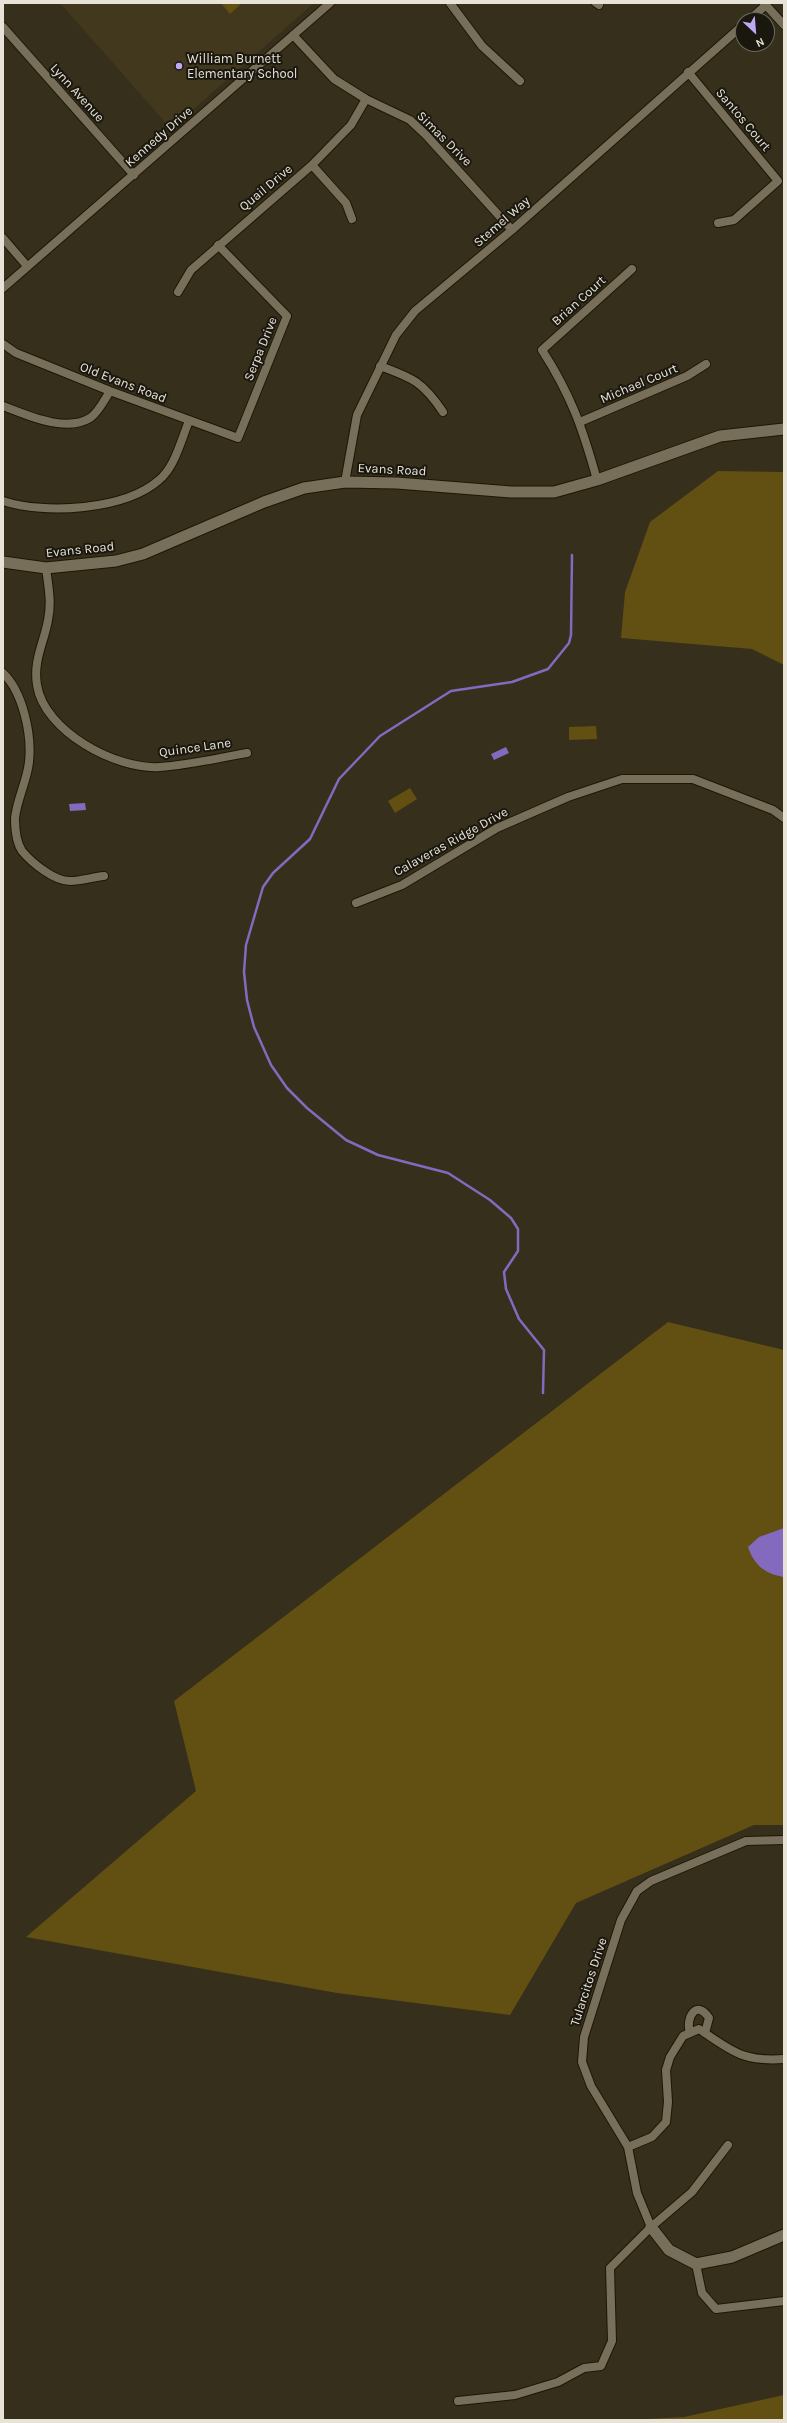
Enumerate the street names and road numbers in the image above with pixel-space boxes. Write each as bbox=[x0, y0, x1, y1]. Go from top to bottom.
street label: Lynn Avenue bbox=[47, 61, 107, 125]
street label: Santos Court bbox=[712, 85, 774, 155]
street label: Kennedy Drive bbox=[122, 104, 196, 170]
street label: Simas Drive bbox=[413, 108, 475, 170]
street label: Quail Drive bbox=[236, 161, 296, 215]
street label: Stemel Way bbox=[471, 193, 533, 251]
street label: Brian Court bbox=[549, 273, 609, 329]
street label: Serpa Drive bbox=[241, 315, 281, 383]
street label: Old Evans Road bbox=[77, 359, 169, 407]
street label: Michael Court bbox=[598, 361, 680, 407]
street label: Evans Road bbox=[357, 460, 427, 480]
street label: Evans Road bbox=[45, 539, 115, 561]
street label: Quince Lane bbox=[158, 735, 232, 761]
street label: Calaveras Ridge Drive bbox=[391, 804, 511, 880]
street label: Tularcitos Drive bbox=[567, 1936, 611, 2028]

